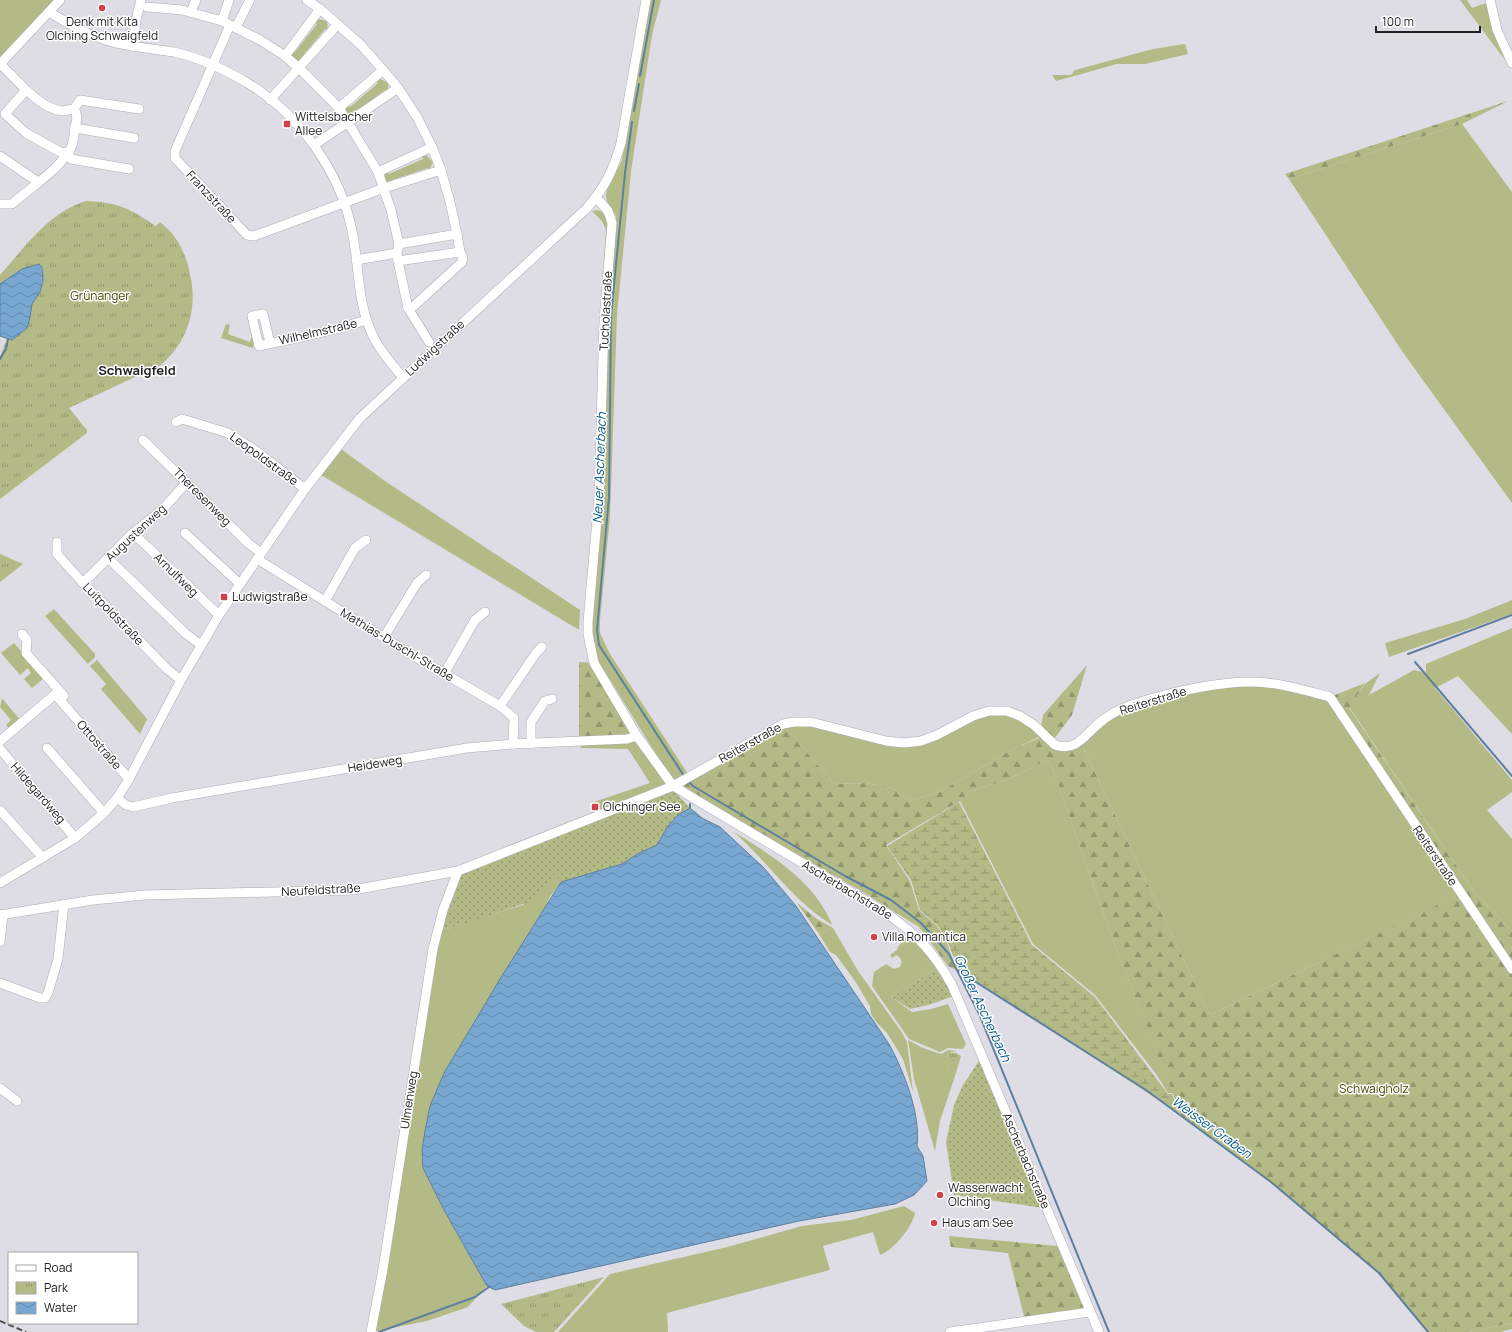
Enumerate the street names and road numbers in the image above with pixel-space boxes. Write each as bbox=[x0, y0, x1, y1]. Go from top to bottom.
street label: Franzstraße bbox=[183, 167, 240, 227]
street label: Tucholastraße bbox=[595, 271, 616, 351]
street label: Wilhelmstraße bbox=[277, 314, 359, 349]
street label: Ludwigstraße bbox=[401, 316, 468, 380]
street label: Leopoldstraße bbox=[227, 428, 302, 489]
street label: Theresenweg bbox=[170, 464, 235, 529]
street label: Augustenweg bbox=[102, 500, 170, 565]
street label: Arnulfweg bbox=[150, 549, 203, 600]
street label: Luitpoldstraße bbox=[79, 579, 148, 649]
street label: Mathias-Duschl-Straße bbox=[337, 604, 457, 685]
street label: Reiterstraße bbox=[1117, 682, 1188, 719]
street label: Ottostraße bbox=[73, 716, 126, 773]
street label: Reiterstraße bbox=[715, 718, 784, 767]
street label: Heideweg bbox=[346, 751, 403, 776]
street label: Hildegardweg bbox=[7, 758, 70, 827]
street label: Reiterstraße bbox=[1409, 822, 1462, 889]
street label: Ascherbachstraße bbox=[799, 856, 896, 923]
street label: Neufeldstraße bbox=[281, 879, 361, 900]
street label: Ulmenweg bbox=[396, 1070, 421, 1130]
street label: Ascherbachstraße bbox=[999, 1110, 1054, 1211]

